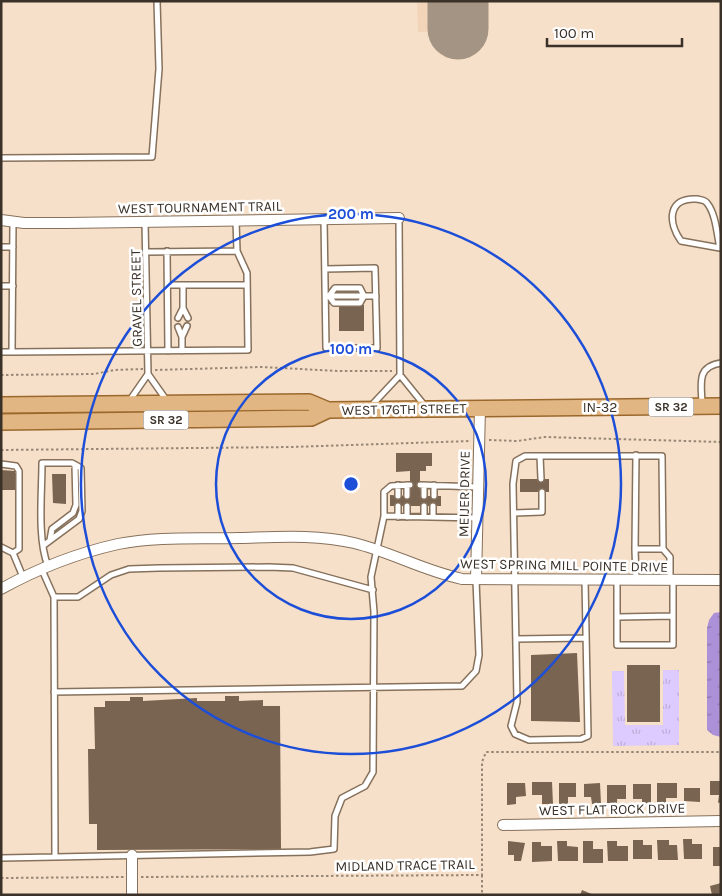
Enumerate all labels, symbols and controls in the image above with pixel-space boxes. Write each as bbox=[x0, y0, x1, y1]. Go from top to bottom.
scale bar bbox=[547, 15, 682, 47]
text: 100 m bbox=[554, 24, 594, 42]
street label: WEST TOURNAMENT TRAIL bbox=[118, 198, 283, 217]
text: 200 m bbox=[328, 205, 374, 223]
street label: GRAVEL STREET bbox=[127, 249, 146, 347]
text: 100 m bbox=[330, 340, 372, 358]
road number: SR 32 bbox=[648, 398, 694, 417]
street label: IN-32 bbox=[583, 399, 617, 416]
street label: WEST 176TH STREET bbox=[341, 400, 467, 419]
road number: SR 32 bbox=[144, 410, 188, 430]
street label: MEIJER DRIVE bbox=[455, 451, 474, 537]
centre of rings bbox=[342, 475, 360, 493]
street label: WEST SPRING MILL POINTE DRIVE bbox=[460, 555, 668, 576]
street label: WEST FLAT ROCK DRIVE bbox=[539, 800, 685, 819]
street label: MIDLAND TRACE TRAIL bbox=[335, 856, 475, 875]

